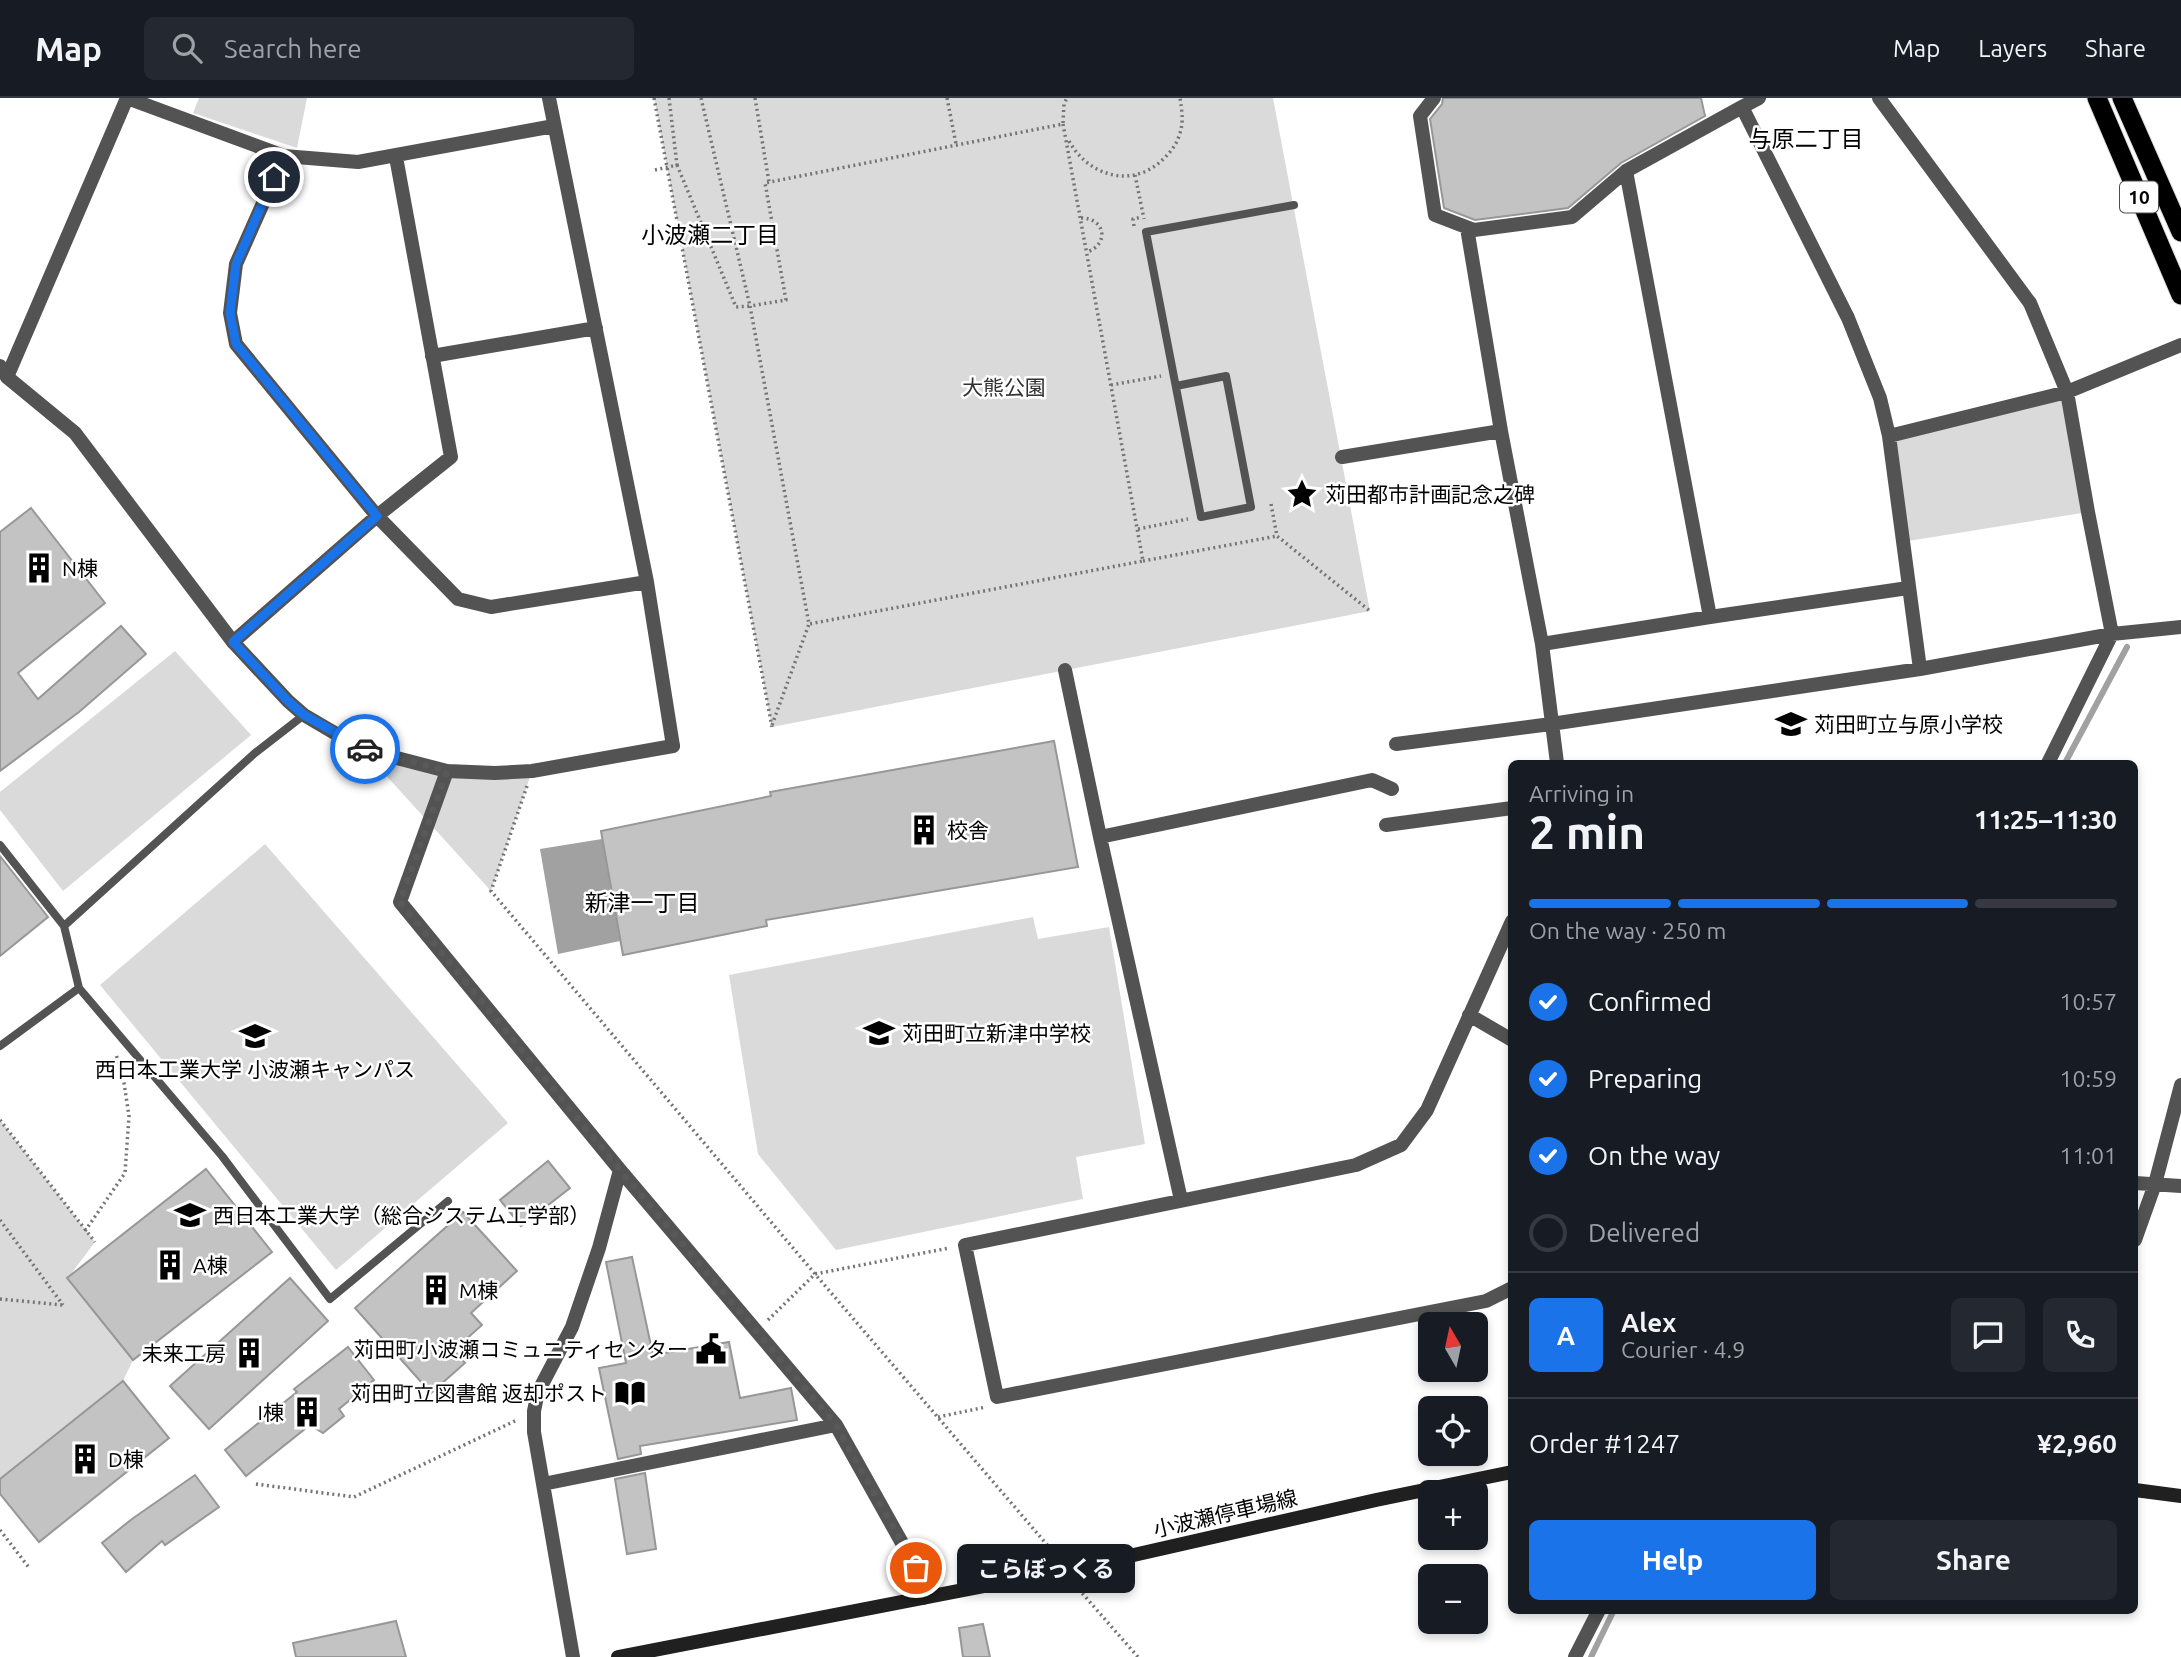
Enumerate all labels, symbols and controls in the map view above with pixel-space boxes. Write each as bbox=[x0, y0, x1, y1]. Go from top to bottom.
search box bbox=[144, 17, 634, 80]
icon: search bbox=[168, 29, 206, 67]
text: Map bbox=[35, 30, 102, 67]
text: Search here bbox=[224, 34, 362, 63]
text: Map bbox=[1893, 35, 1940, 62]
text: Layers bbox=[1978, 35, 2047, 62]
text: Share bbox=[2085, 35, 2146, 62]
district label: 与原二丁目 bbox=[1749, 126, 1864, 151]
pin bbox=[244, 147, 304, 207]
icon: home bbox=[255, 158, 293, 196]
road number: 10 bbox=[2120, 181, 2158, 212]
district label: 小波瀬二丁目 bbox=[641, 222, 779, 247]
park label: 大熊公園 bbox=[962, 375, 1046, 399]
place icon: 苅田都市計画記念之碑 bbox=[1285, 477, 1319, 511]
place label: 苅田都市計画記念之碑 bbox=[1325, 482, 1535, 506]
building icon: N棟 bbox=[22, 551, 56, 585]
place label: N棟 bbox=[62, 556, 98, 580]
school or university icon: 苅田町立与原小学校 bbox=[1774, 707, 1808, 741]
place label: 苅田町立与原小学校 bbox=[1814, 712, 2003, 736]
courier bbox=[330, 714, 400, 784]
icon: car bbox=[346, 730, 384, 768]
text: Arriving in bbox=[1529, 781, 1634, 806]
text: 11:25–11:30 bbox=[1974, 805, 2117, 834]
text: 2 min bbox=[1529, 806, 1645, 858]
building icon: 校舎 bbox=[907, 813, 941, 847]
place label: 校舎 bbox=[947, 818, 989, 842]
district label: 新津一丁目 bbox=[585, 890, 700, 915]
text: On the way · 250 m bbox=[1529, 918, 1726, 943]
icon: check bbox=[1529, 983, 1567, 1021]
text: Confirmed bbox=[1588, 987, 1712, 1016]
text: 10:57 bbox=[2059, 989, 2117, 1014]
school or university icon: 苅田町立新津中学校 bbox=[862, 1016, 896, 1050]
school or university icon: 西日本工業大学 小波瀬キャンパス bbox=[238, 1019, 272, 1053]
place label: 苅田町立新津中学校 bbox=[902, 1021, 1091, 1045]
place label: 西日本工業大学 小波瀬キャンパス bbox=[95, 1057, 415, 1081]
icon: check bbox=[1529, 1060, 1567, 1098]
text: Preparing bbox=[1588, 1064, 1702, 1093]
text: 10:59 bbox=[2059, 1066, 2117, 1091]
icon: check bbox=[1529, 1137, 1567, 1175]
text: On the way bbox=[1588, 1141, 1720, 1170]
text: 11:01 bbox=[2059, 1143, 2117, 1168]
school or university icon: 西日本工業大学（総合システム工学部） bbox=[173, 1198, 207, 1232]
place label: 西日本工業大学（総合システム工学部） bbox=[213, 1203, 590, 1227]
text: Delivered bbox=[1588, 1218, 1700, 1247]
building icon: A棟 bbox=[153, 1248, 187, 1282]
place label: A棟 bbox=[193, 1253, 228, 1277]
building icon: M棟 bbox=[419, 1273, 453, 1307]
place label: M棟 bbox=[459, 1278, 498, 1302]
button: chat bbox=[1951, 1298, 2025, 1372]
button: phone bbox=[2043, 1298, 2117, 1372]
text: Alex bbox=[1621, 1308, 1676, 1337]
north arrow bbox=[1418, 1312, 1488, 1382]
map controls bbox=[1418, 1312, 1488, 1634]
text: A bbox=[1557, 1321, 1575, 1350]
public building icon: 苅田町小波瀬コミュニティセンター bbox=[694, 1332, 728, 1366]
building icon: 未来工房 bbox=[232, 1336, 266, 1370]
place label: 苅田町小波瀬コミュニティセンター bbox=[353, 1337, 688, 1361]
text: Courier · 4.9 bbox=[1621, 1337, 1745, 1362]
place label: 未来工房 bbox=[142, 1341, 226, 1365]
library icon: 苅田町立図書館 返却ポスト bbox=[613, 1376, 647, 1410]
place label: 苅田町立図書館 返却ポスト bbox=[350, 1381, 607, 1405]
building icon: I棟 bbox=[290, 1395, 324, 1429]
button: locate bbox=[1418, 1396, 1488, 1466]
place label: I棟 bbox=[258, 1400, 284, 1424]
text: Order #1247 bbox=[1529, 1429, 1680, 1458]
text: ¥2,960 bbox=[2037, 1429, 2117, 1458]
building icon: D棟 bbox=[68, 1442, 102, 1476]
place label: D棟 bbox=[108, 1447, 144, 1471]
button: + bbox=[1418, 1480, 1488, 1550]
street label: 小波瀬停車場線 bbox=[1151, 1485, 1299, 1541]
button: Help bbox=[1529, 1520, 1816, 1600]
button: Share bbox=[1830, 1520, 2117, 1600]
pin bbox=[886, 1538, 946, 1598]
callout: こらぼっくる bbox=[958, 1544, 1136, 1592]
icon: bag bbox=[897, 1549, 935, 1587]
text: こらぼっくる bbox=[977, 1556, 1115, 1581]
button: − bbox=[1418, 1564, 1488, 1634]

